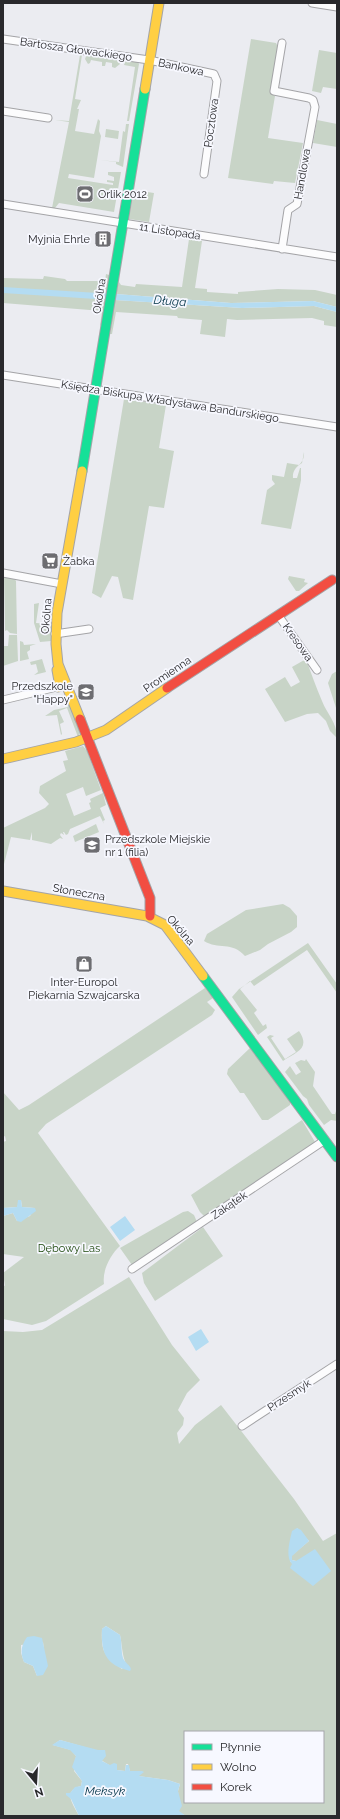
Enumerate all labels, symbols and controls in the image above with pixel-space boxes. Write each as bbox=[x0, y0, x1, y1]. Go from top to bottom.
street label: Bartosza Głowackiego bbox=[19, 35, 133, 64]
street label: Bankowa bbox=[157, 56, 205, 79]
street label: Pocztowa bbox=[202, 98, 221, 148]
street label: Handlowa bbox=[292, 148, 313, 201]
sports icon: Orlik 2012 bbox=[75, 184, 95, 204]
place label: Orlik 2012 bbox=[98, 188, 147, 201]
street label: 11 Listopada bbox=[138, 220, 202, 243]
building icon: Myjnia Ehrle bbox=[93, 229, 113, 249]
place label: Myjnia Ehrle bbox=[28, 233, 91, 246]
street label: Okólna bbox=[90, 277, 109, 315]
water label: Długa bbox=[153, 293, 187, 309]
street label: Księdza Biskupa Władysława Bandurskiego bbox=[60, 378, 280, 425]
supermarket icon: Żabka bbox=[40, 551, 60, 571]
place label: Żabka bbox=[63, 555, 95, 568]
street label: Okólna bbox=[38, 598, 55, 634]
street label: Kresowa bbox=[280, 621, 315, 664]
street label: Promienna bbox=[141, 654, 194, 695]
place label: Przedszkole "Happy" bbox=[11, 680, 74, 706]
school or university icon: Przedszkole "Happy" bbox=[76, 682, 96, 702]
place label: Przedszkole Miejskie nr 1 (filia) bbox=[105, 833, 211, 859]
school or university icon: Przedszkole Miejskie nr 1 (filia) bbox=[82, 835, 102, 855]
street label: Słoneczna bbox=[52, 881, 106, 904]
street label: Okólna bbox=[164, 913, 197, 948]
shop icon: Inter-Europol Piekarnia Szwajcarska bbox=[74, 954, 94, 974]
place label: Inter-Europol Piekarnia Szwajcarska bbox=[28, 976, 140, 1002]
street label: Zakątek bbox=[209, 1189, 250, 1222]
park label: Dębowy Las bbox=[38, 1242, 100, 1255]
street label: Przesmyk bbox=[265, 1376, 314, 1414]
legend bbox=[184, 1731, 324, 1803]
text: Płynnie bbox=[220, 1740, 261, 1754]
text: Wolno bbox=[220, 1760, 256, 1774]
north arrow bbox=[16, 1763, 56, 1803]
text: Korek bbox=[220, 1780, 253, 1794]
water label: Meksyk bbox=[85, 1784, 126, 1798]
text: N bbox=[33, 1785, 45, 1800]

